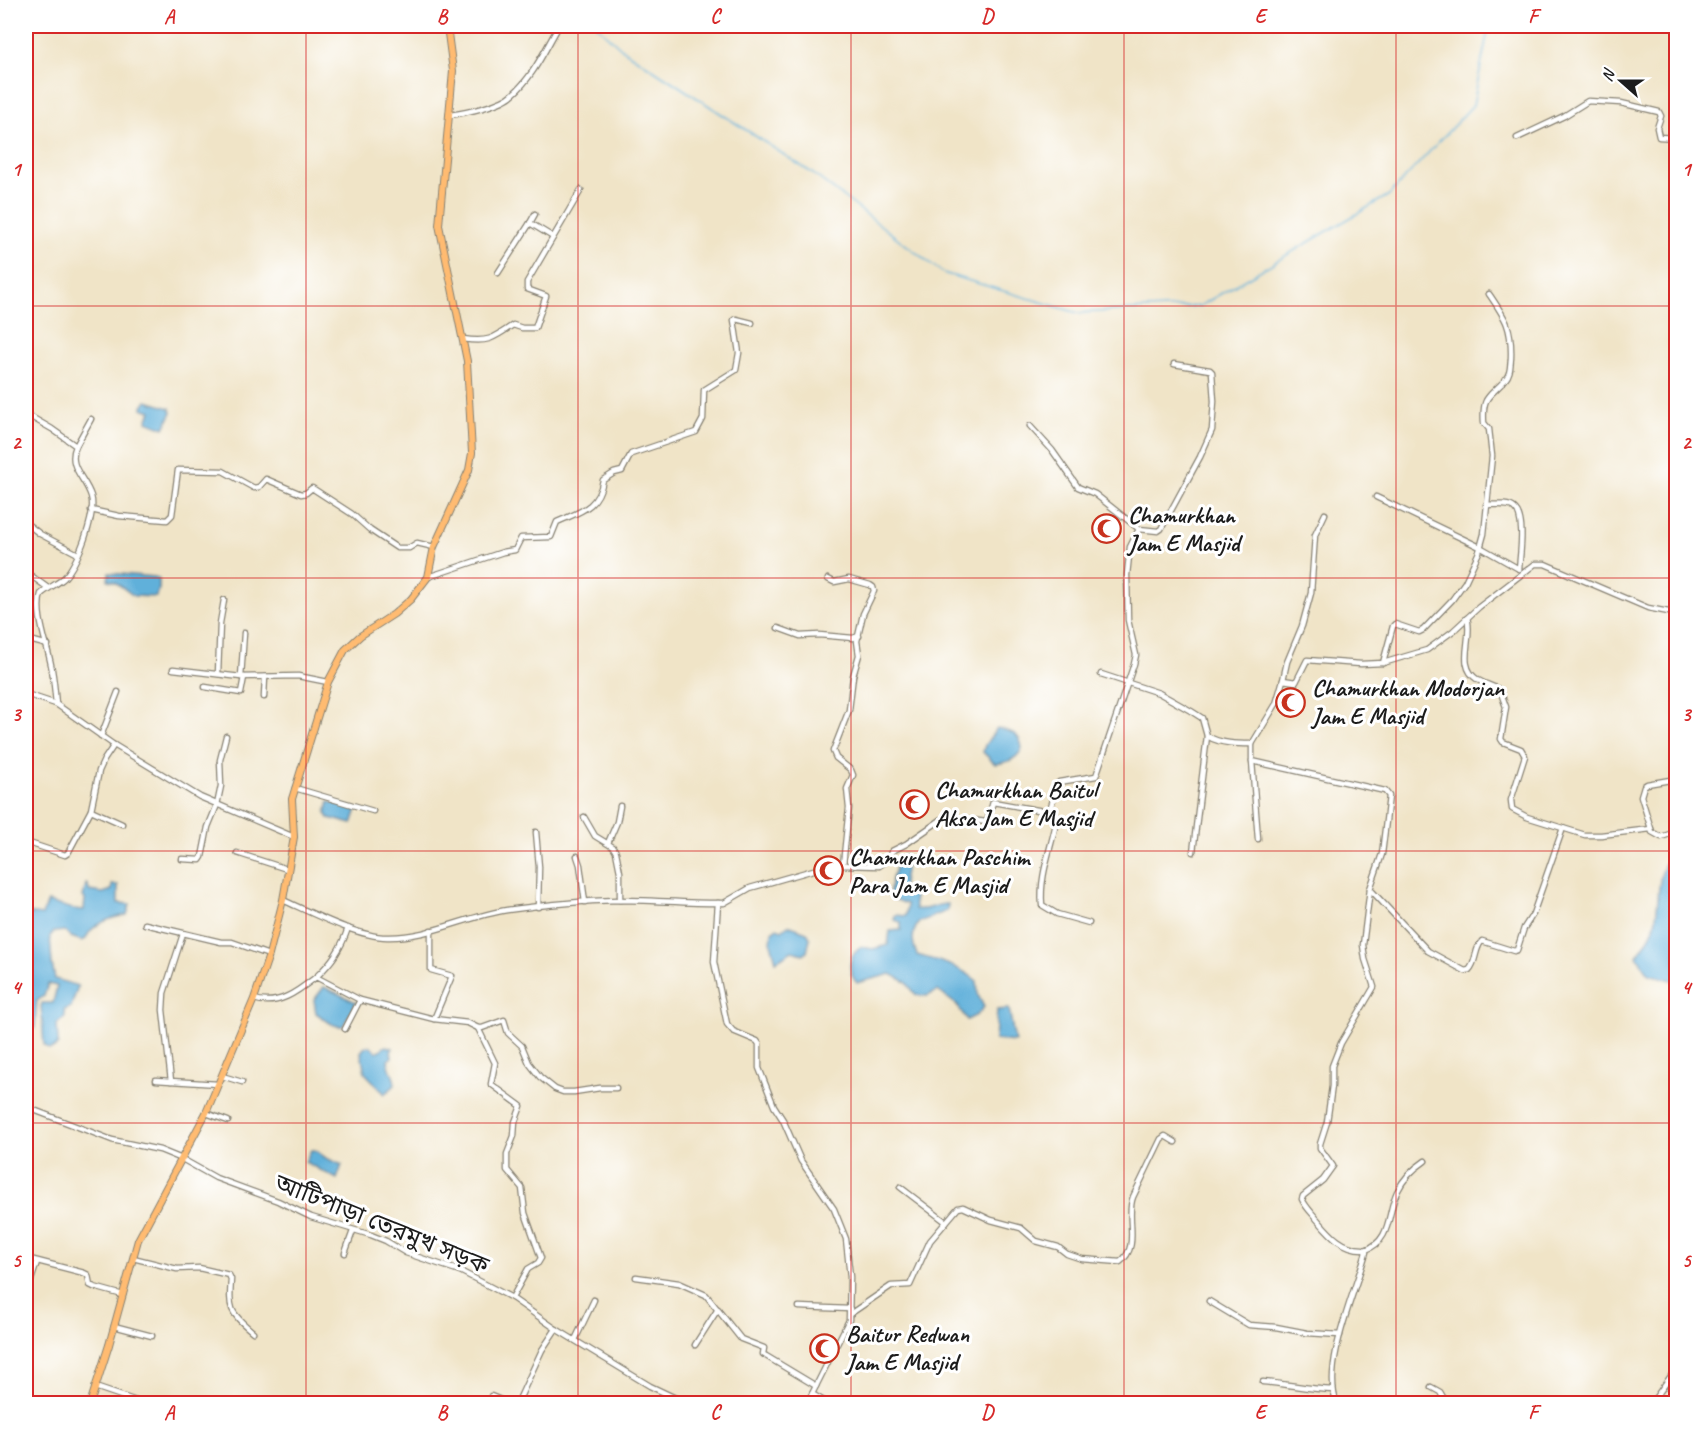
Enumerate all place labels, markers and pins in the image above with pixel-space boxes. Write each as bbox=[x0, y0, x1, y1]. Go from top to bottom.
place label: Chamurkhan Jam E Masjid bbox=[1126, 500, 1244, 558]
mosque icon: Chamurkhan Jam E Masjid bbox=[1091, 513, 1123, 545]
place label: Chamurkhan Modorjan Jam E Masjid bbox=[1310, 673, 1505, 731]
mosque icon: Chamurkhan Modorjan Jam E Masjid bbox=[1275, 686, 1307, 718]
place label: Chamurkhan Baitul Aksa Jam E Masjid bbox=[935, 775, 1101, 833]
mosque icon: Chamurkhan Baitul Aksa Jam E Masjid bbox=[898, 788, 930, 820]
place label: Chamurkhan Paschim Para Jam E Masjid bbox=[849, 842, 1032, 900]
mosque icon: Chamurkhan Paschim Para Jam E Masjid bbox=[812, 855, 844, 887]
place label: Baitur Redwan Jam E Masjid bbox=[844, 1319, 970, 1377]
mosque icon: Baitur Redwan Jam E Masjid bbox=[809, 1332, 841, 1364]

